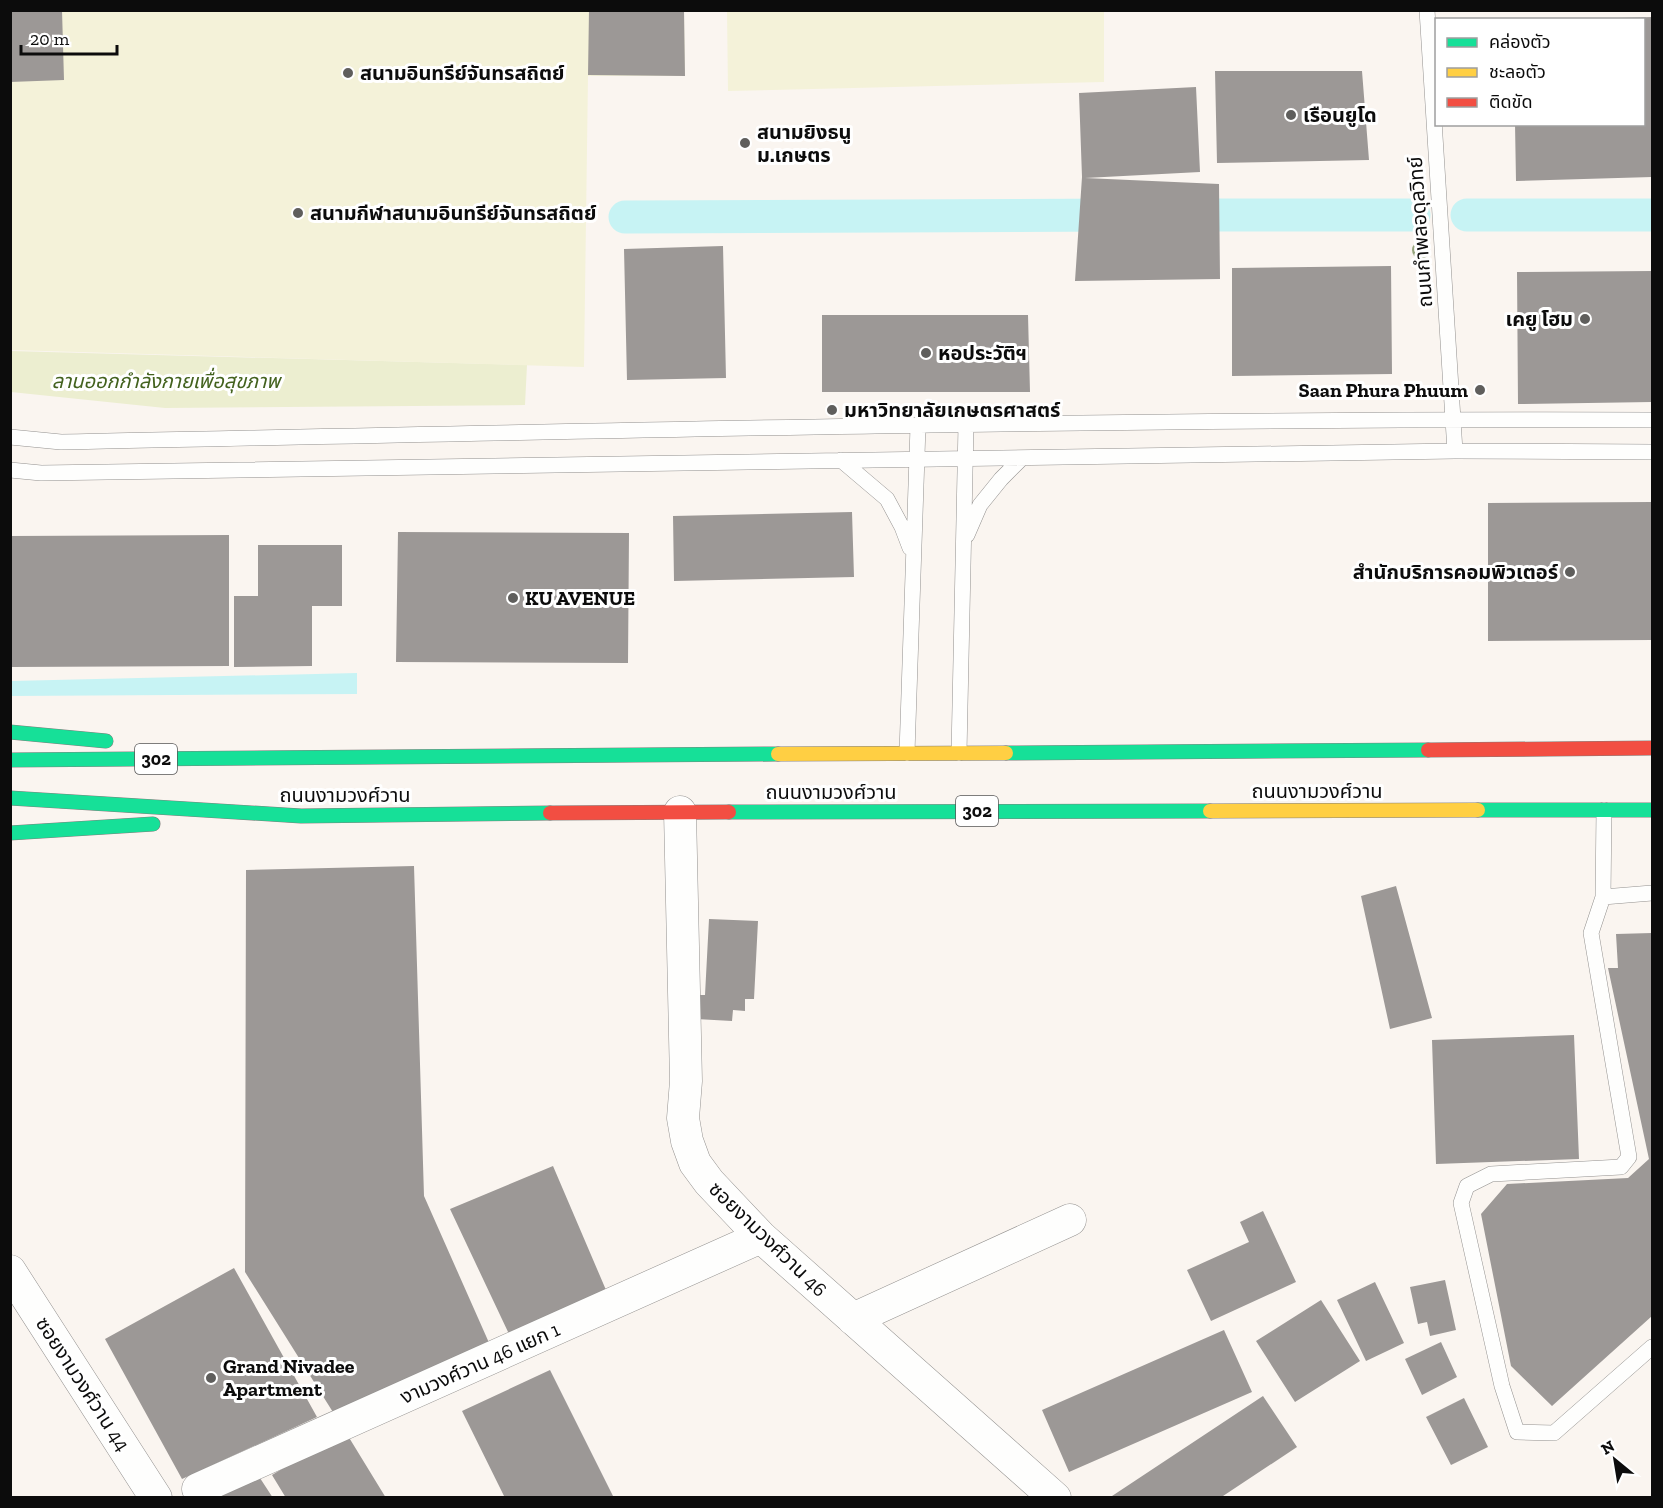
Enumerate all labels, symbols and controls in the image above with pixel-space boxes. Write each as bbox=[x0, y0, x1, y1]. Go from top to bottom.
scale bar bbox=[21, 18, 117, 56]
legend bbox=[1435, 18, 1645, 126]
text: 20 m bbox=[30, 28, 70, 50]
text: คล่องตัว bbox=[1489, 31, 1551, 53]
place label: สนามอินทรีย์จันทรสถิตย์ bbox=[360, 61, 565, 85]
text: ชะลอตัว bbox=[1489, 61, 1546, 83]
marker: สนามอินทรีย์จันทรสถิตย์ bbox=[341, 66, 355, 80]
text: ติดขัด bbox=[1489, 91, 1532, 113]
place label: เรือนยูโด bbox=[1303, 103, 1377, 127]
marker: เรือนยูโด bbox=[1284, 108, 1298, 122]
place label: สนามยิงธนู ม.เกษตร bbox=[757, 120, 852, 167]
marker: สนามยิงธนู ม.เกษตร bbox=[738, 136, 752, 150]
street label: ถนนกำพลอดุลวิทย์ bbox=[1403, 156, 1437, 308]
place label: สนามกีฬาสนามอินทรีย์จันทรสถิตย์ bbox=[310, 201, 597, 225]
marker: สนามกีฬาสนามอินทรีย์จันทรสถิตย์ bbox=[291, 206, 305, 220]
place label: เคยู โฮม bbox=[1506, 307, 1573, 331]
marker: เคยู โฮม bbox=[1578, 312, 1592, 326]
place label: หอประวัติฯ bbox=[938, 341, 1027, 365]
marker: หอประวัติฯ bbox=[919, 346, 933, 360]
park label: ลานออกกำลังกายเพื่อสุขภาพ bbox=[52, 367, 282, 394]
place label: Saan Phura Phuum bbox=[1299, 378, 1468, 402]
marker: Saan Phura Phuum bbox=[1473, 383, 1487, 397]
place label: มหาวิทยาลัยเกษตรศาสตร์ bbox=[844, 398, 1061, 422]
marker: มหาวิทยาลัยเกษตรศาสตร์ bbox=[825, 403, 839, 417]
place label: สำนักบริการคอมพิวเตอร์ bbox=[1353, 560, 1558, 584]
marker: สำนักบริการคอมพิวเตอร์ bbox=[1563, 565, 1577, 579]
place label: KU AVENUE bbox=[525, 586, 635, 610]
marker: KU AVENUE bbox=[506, 591, 520, 605]
road number: 302 bbox=[135, 744, 177, 774]
street label: ถนนงามวงศ์วาน bbox=[1251, 779, 1383, 803]
street label: ถนนงามวงศ์วาน bbox=[765, 780, 897, 804]
street label: ถนนงามวงศ์วาน bbox=[279, 783, 411, 807]
road number: 302 bbox=[956, 796, 998, 826]
street label: ซอยงามวงศ์วาน 46 bbox=[704, 1177, 832, 1301]
street label: ซอยงามวงศ์วาน 44 bbox=[31, 1312, 135, 1456]
street label: งามวงศ์วาน 46 แยก 1 bbox=[397, 1317, 564, 1409]
place label: Grand Nivadee Apartment bbox=[223, 1354, 355, 1401]
marker: Grand Nivadee Apartment bbox=[204, 1371, 218, 1385]
north arrow bbox=[1585, 1430, 1645, 1490]
text: N bbox=[1598, 1436, 1618, 1459]

